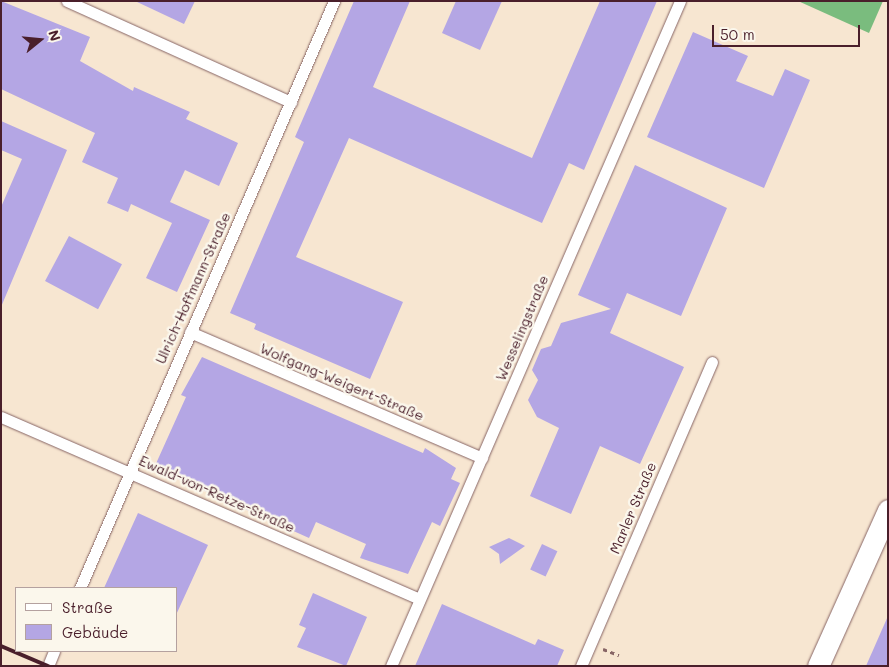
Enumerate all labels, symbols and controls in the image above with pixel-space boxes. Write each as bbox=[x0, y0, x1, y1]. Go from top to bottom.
north arrow bbox=[15, 15, 65, 65]
scale bar bbox=[714, 15, 862, 47]
text: 50 m bbox=[720, 24, 755, 44]
text: N bbox=[44, 28, 65, 43]
street label: Ulrich-Hoffmann-Straße bbox=[152, 210, 234, 366]
street label: Wesselingstraße bbox=[492, 273, 552, 383]
street label: Wolfgang-Weigert-Straße bbox=[257, 340, 427, 424]
street label: Ewald-von-Retze-Straße bbox=[136, 452, 298, 536]
street label: Marler Straße bbox=[606, 460, 660, 556]
legend bbox=[15, 587, 178, 652]
text: Straße bbox=[62, 597, 113, 617]
text: Gebäude bbox=[62, 622, 128, 642]

